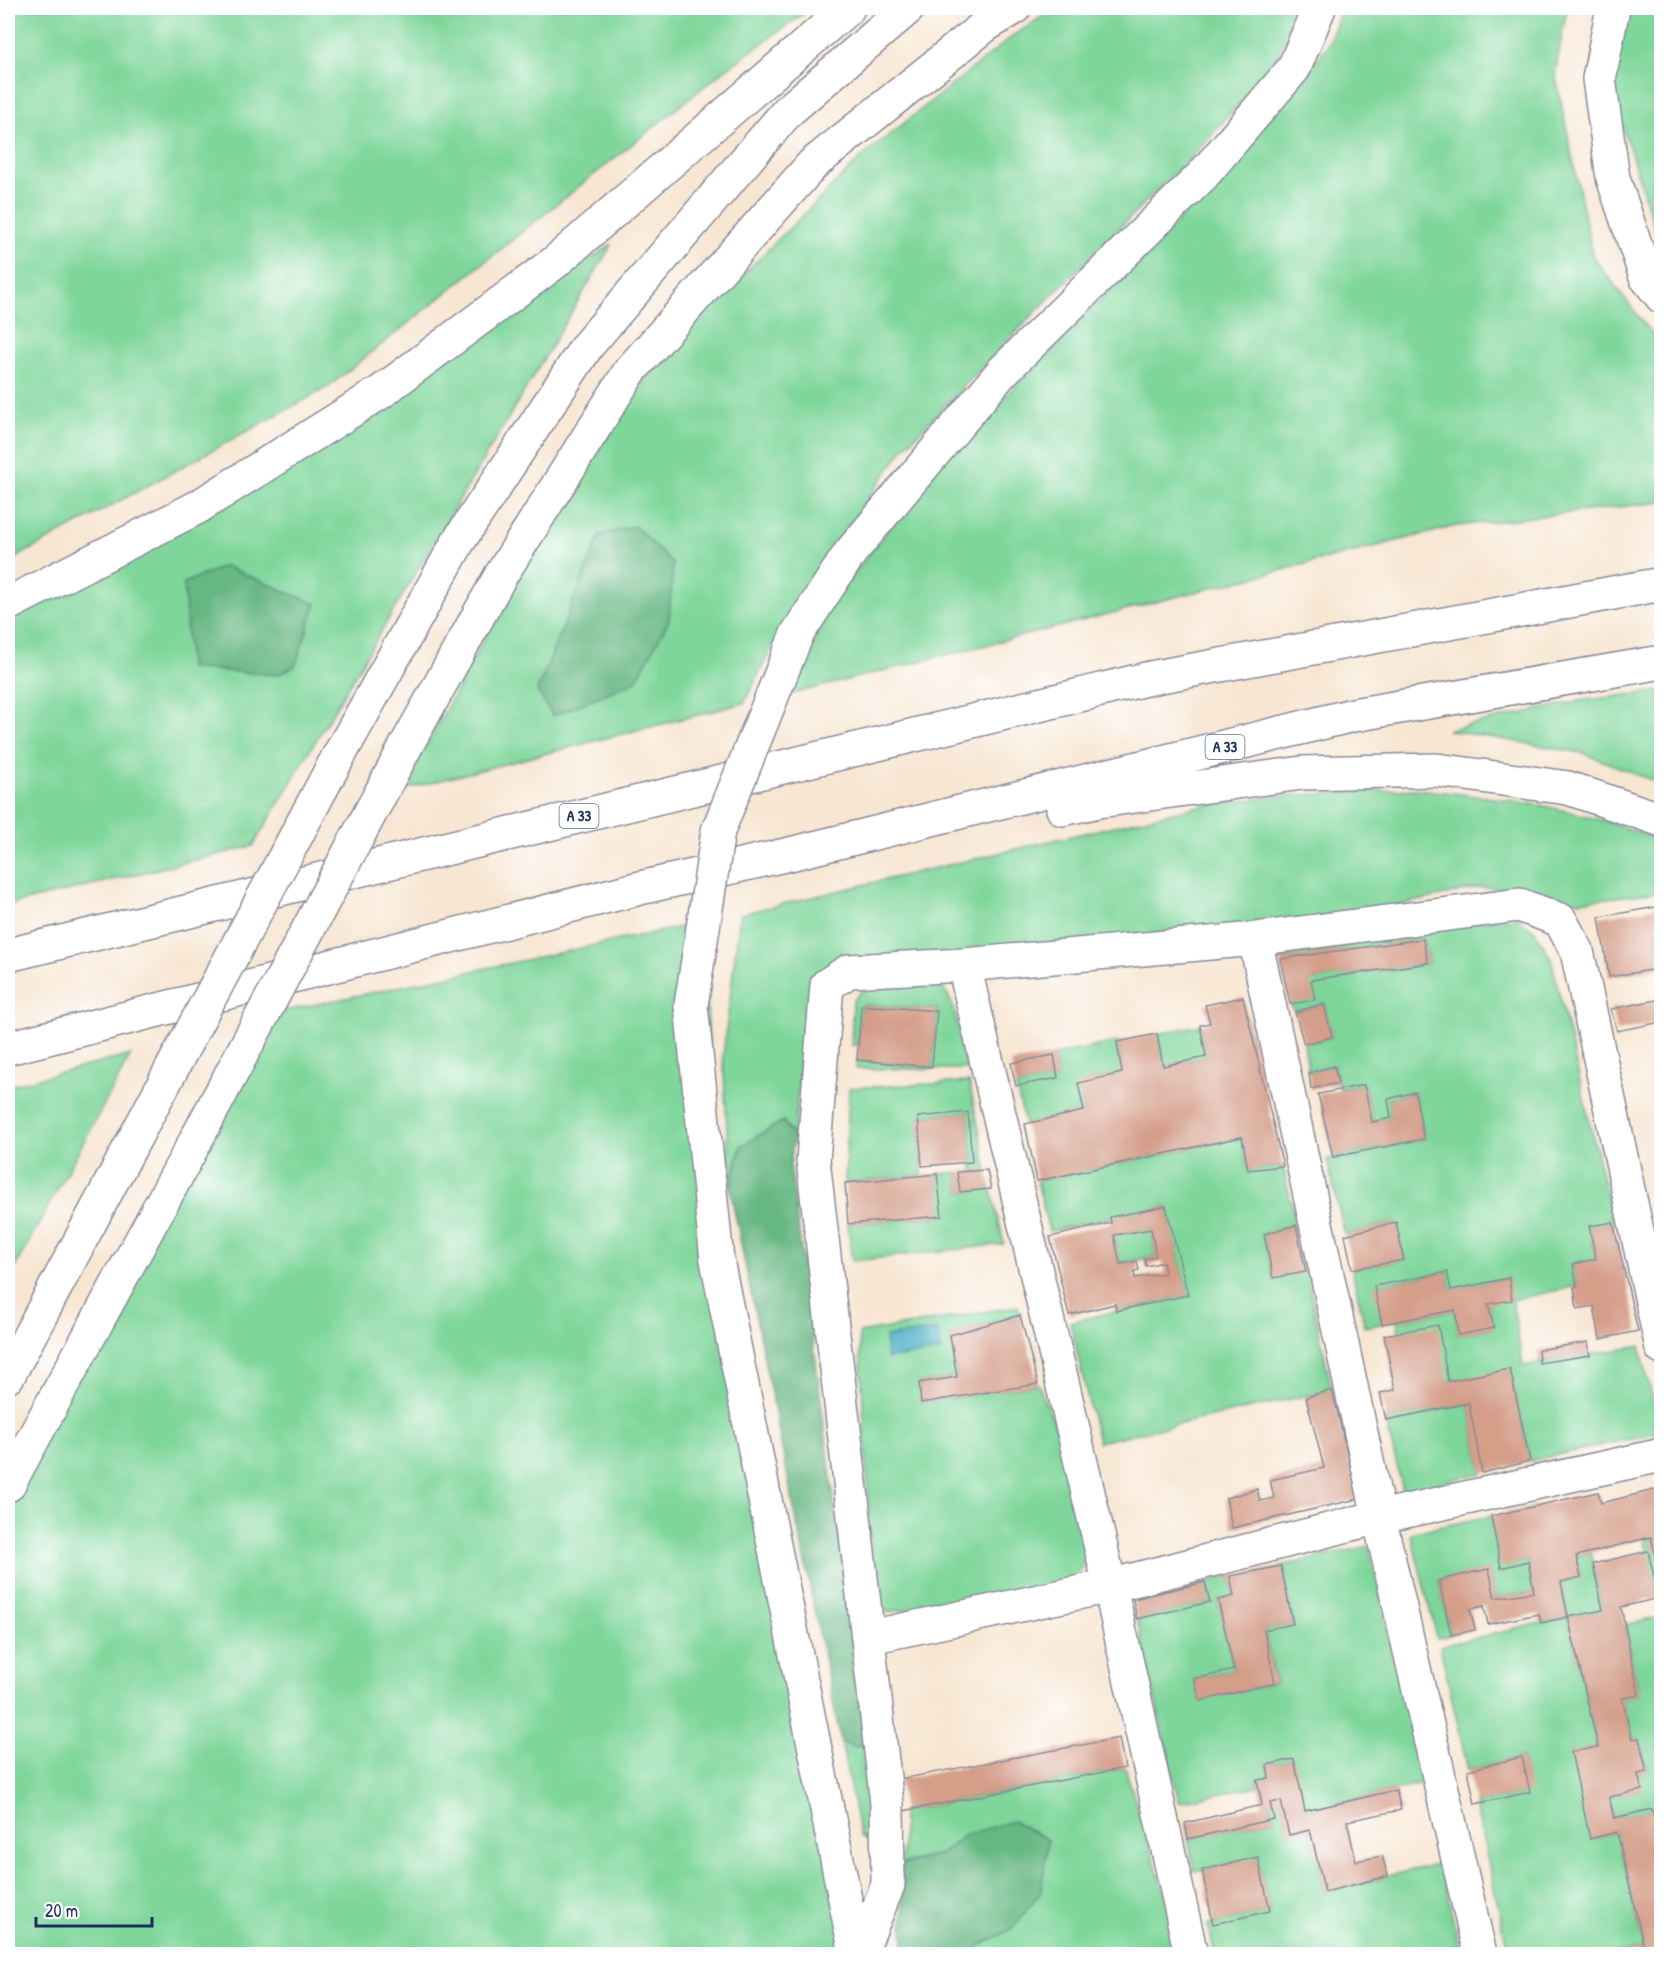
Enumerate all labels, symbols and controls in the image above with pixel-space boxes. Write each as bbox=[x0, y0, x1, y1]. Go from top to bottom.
road number: A 33 bbox=[1206, 735, 1244, 759]
road number: A 33 bbox=[560, 804, 598, 828]
scale bar bbox=[36, 1890, 152, 1928]
text: 20 m bbox=[45, 1898, 78, 1923]

